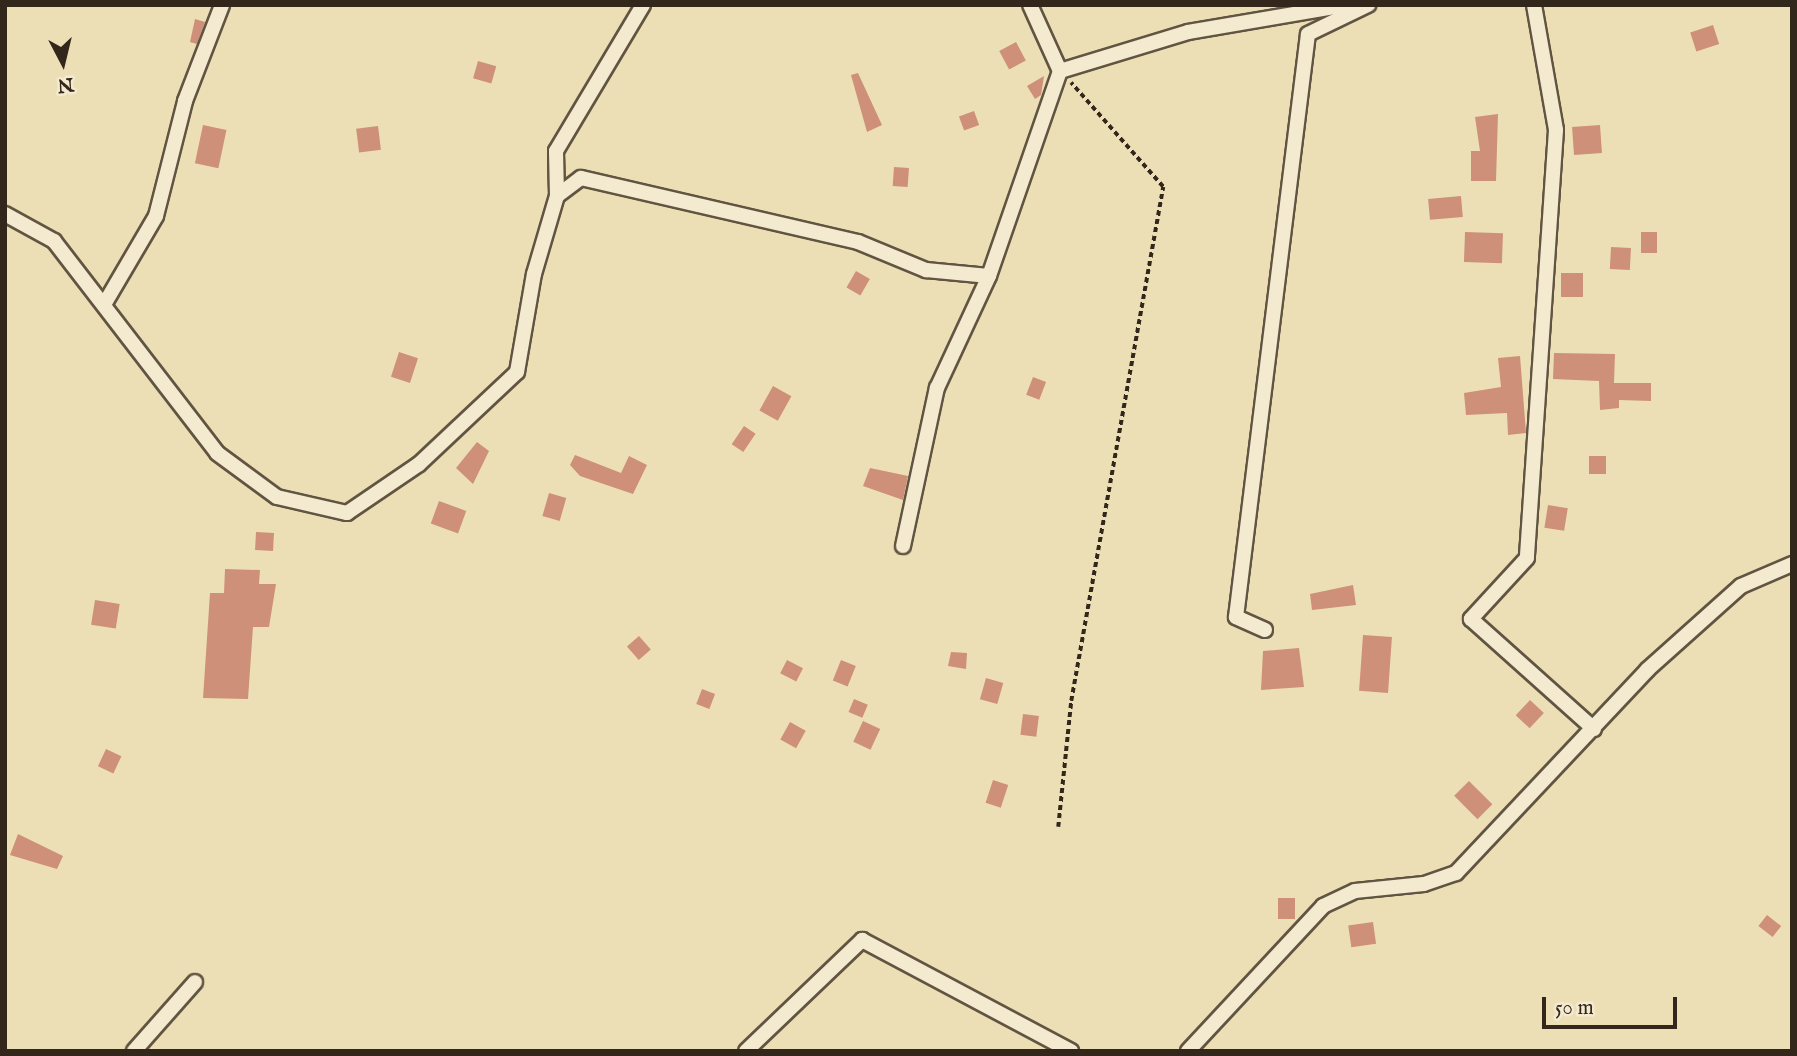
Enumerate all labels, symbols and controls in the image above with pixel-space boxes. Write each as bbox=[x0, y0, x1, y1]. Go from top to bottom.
north arrow bbox=[28, 28, 98, 98]
text: N bbox=[56, 71, 75, 97]
scale bar bbox=[1545, 982, 1680, 1026]
text: 50 m bbox=[1555, 995, 1594, 1022]

